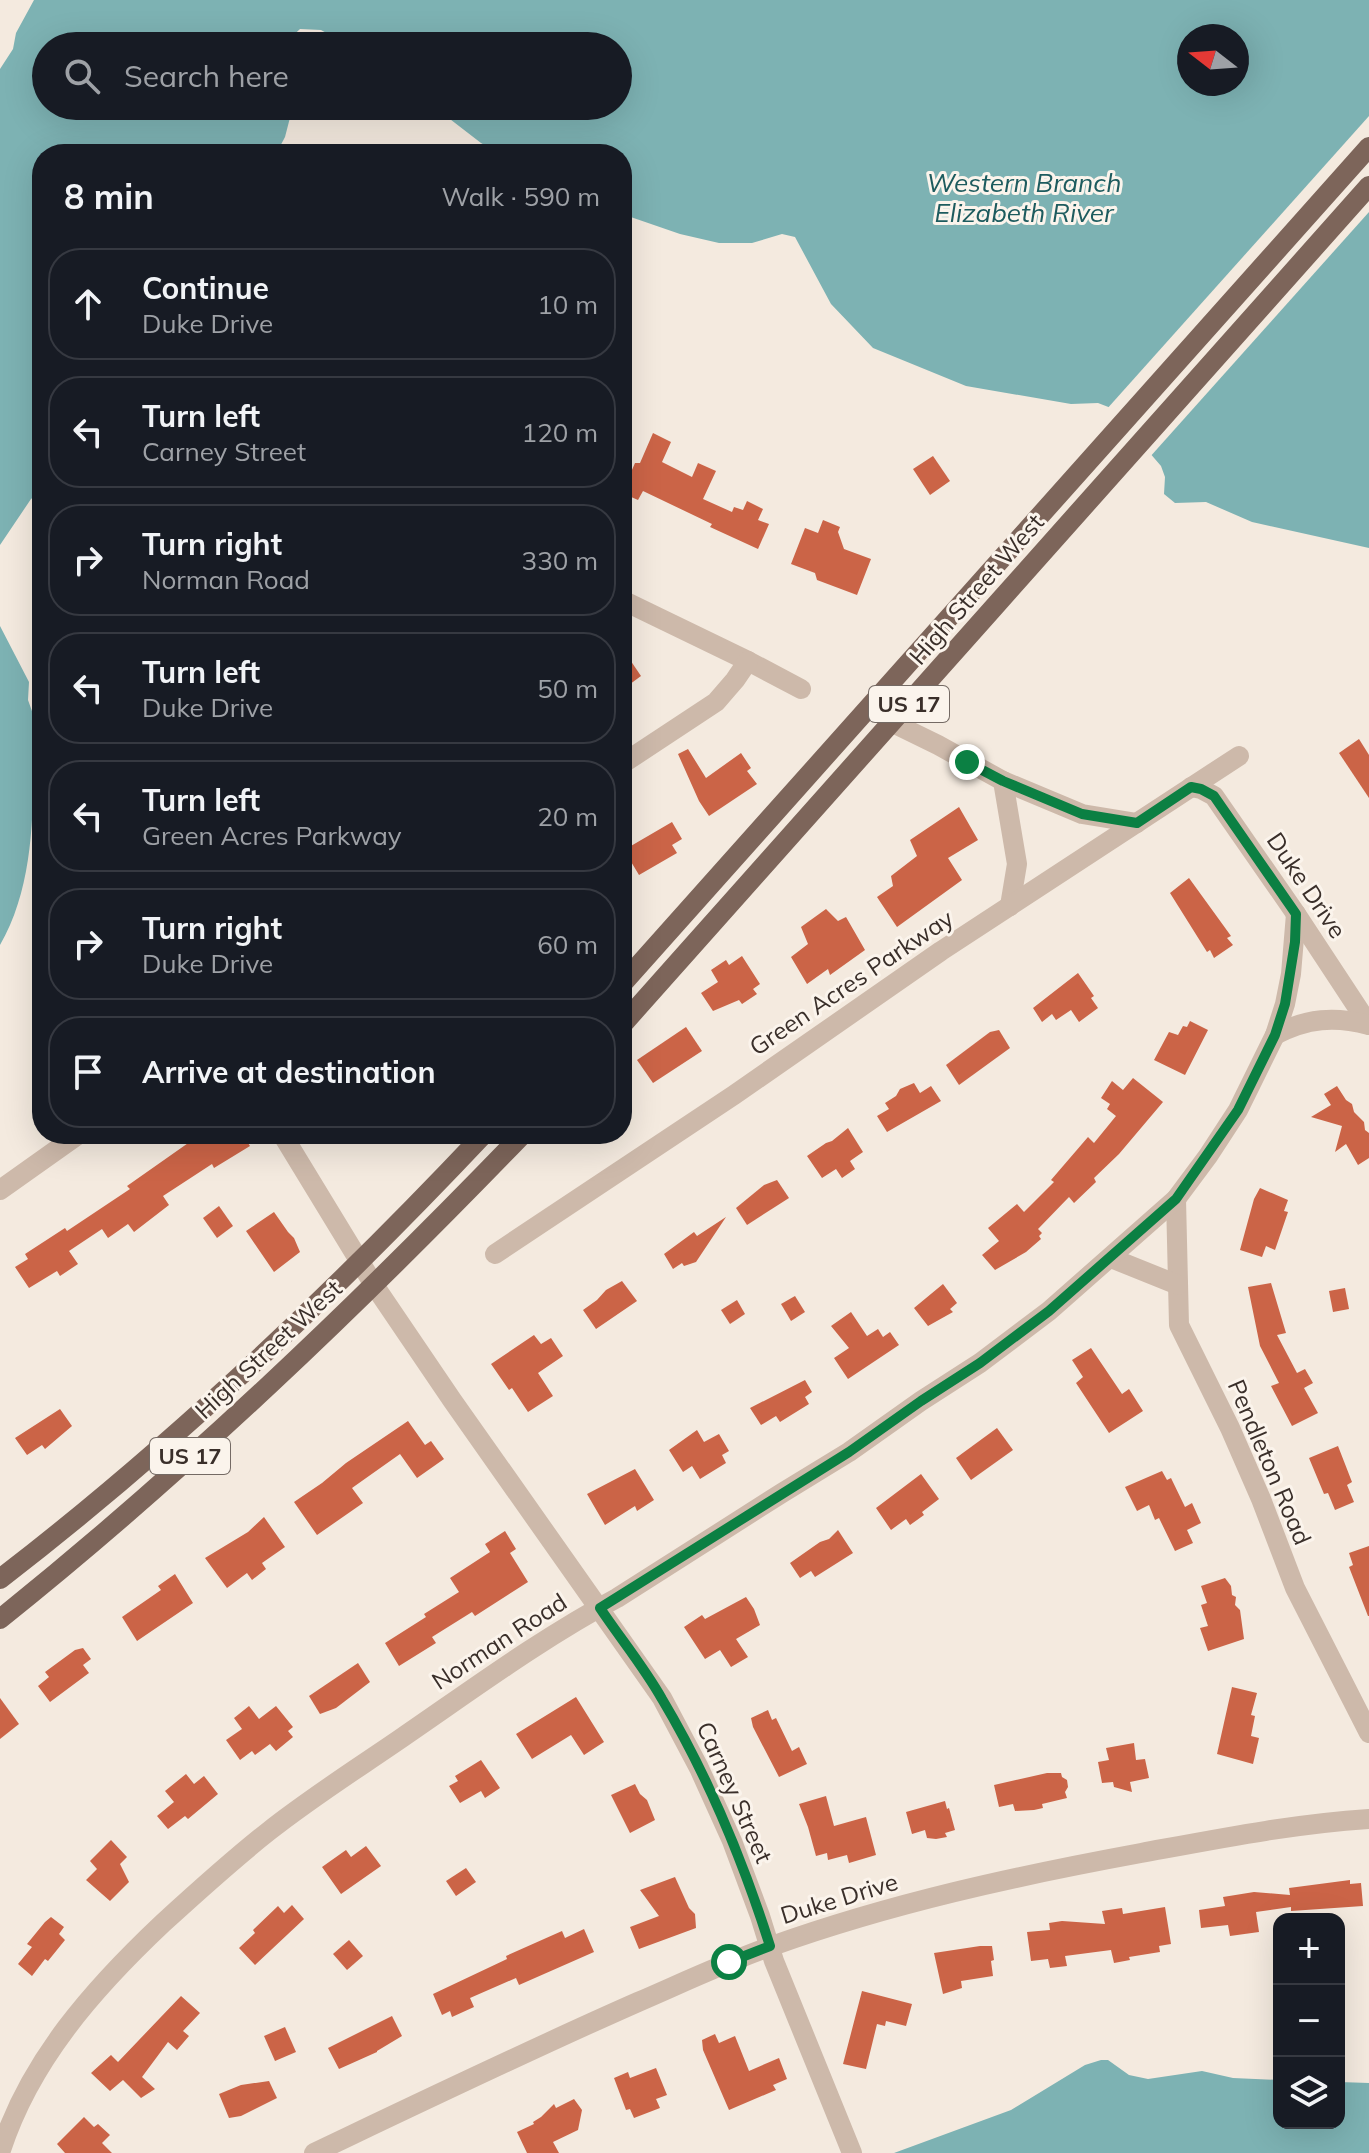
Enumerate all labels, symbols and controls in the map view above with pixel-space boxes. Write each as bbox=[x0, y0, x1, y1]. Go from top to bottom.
north arrow bbox=[1177, 24, 1249, 96]
search box bbox=[32, 32, 632, 120]
icon: search bbox=[60, 54, 104, 98]
text: Search here bbox=[124, 57, 289, 95]
water label: Western Branch Elizabeth River bbox=[927, 166, 1121, 229]
text: 8 min bbox=[64, 175, 154, 218]
text: Walk · 590 m bbox=[441, 180, 600, 213]
text: Continue bbox=[142, 269, 269, 307]
icon: ahead bbox=[66, 282, 110, 326]
text: 10 m bbox=[537, 288, 598, 321]
text: Duke Drive bbox=[142, 307, 273, 340]
text: Turn left bbox=[142, 397, 260, 435]
icon: left bbox=[66, 410, 110, 454]
text: 120 m bbox=[522, 416, 598, 449]
text: Carney Street bbox=[142, 435, 306, 468]
street label: High Street West bbox=[902, 507, 1050, 671]
text: Turn right bbox=[142, 525, 282, 563]
icon: right bbox=[66, 538, 110, 582]
text: 330 m bbox=[522, 544, 598, 577]
text: Norman Road bbox=[142, 563, 310, 596]
text: Turn left bbox=[142, 653, 260, 691]
icon: left bbox=[66, 666, 110, 710]
text: 50 m bbox=[537, 672, 598, 705]
road number: US 17 bbox=[869, 686, 949, 722]
text: Duke Drive bbox=[142, 691, 273, 724]
route end bbox=[949, 744, 985, 780]
text: Turn left bbox=[142, 781, 260, 819]
icon: left bbox=[66, 794, 110, 838]
text: 20 m bbox=[537, 800, 598, 833]
text: Green Acres Parkway bbox=[142, 819, 401, 852]
street label: Duke Drive bbox=[1261, 826, 1353, 944]
street label: Green Acres Parkway bbox=[743, 902, 959, 1061]
text: Turn right bbox=[142, 909, 282, 947]
icon: right bbox=[66, 922, 110, 966]
text: 60 m bbox=[537, 928, 598, 961]
text: Duke Drive bbox=[142, 947, 273, 980]
icon: arrive bbox=[66, 1050, 110, 1094]
text: Arrive at destination bbox=[142, 1053, 436, 1091]
street label: High Street West bbox=[188, 1273, 348, 1425]
street label: Pendleton Road bbox=[1222, 1375, 1318, 1549]
road number: US 17 bbox=[150, 1438, 230, 1474]
street label: Norman Road bbox=[426, 1586, 572, 1696]
street label: Carney Street bbox=[690, 1717, 780, 1867]
street label: Duke Drive bbox=[777, 1866, 901, 1930]
map controls bbox=[1273, 1913, 1345, 2129]
button: + bbox=[1273, 1913, 1345, 1985]
route start bbox=[711, 1944, 747, 1980]
button: − bbox=[1273, 1985, 1345, 2057]
button: layers bbox=[1273, 2057, 1345, 2129]

